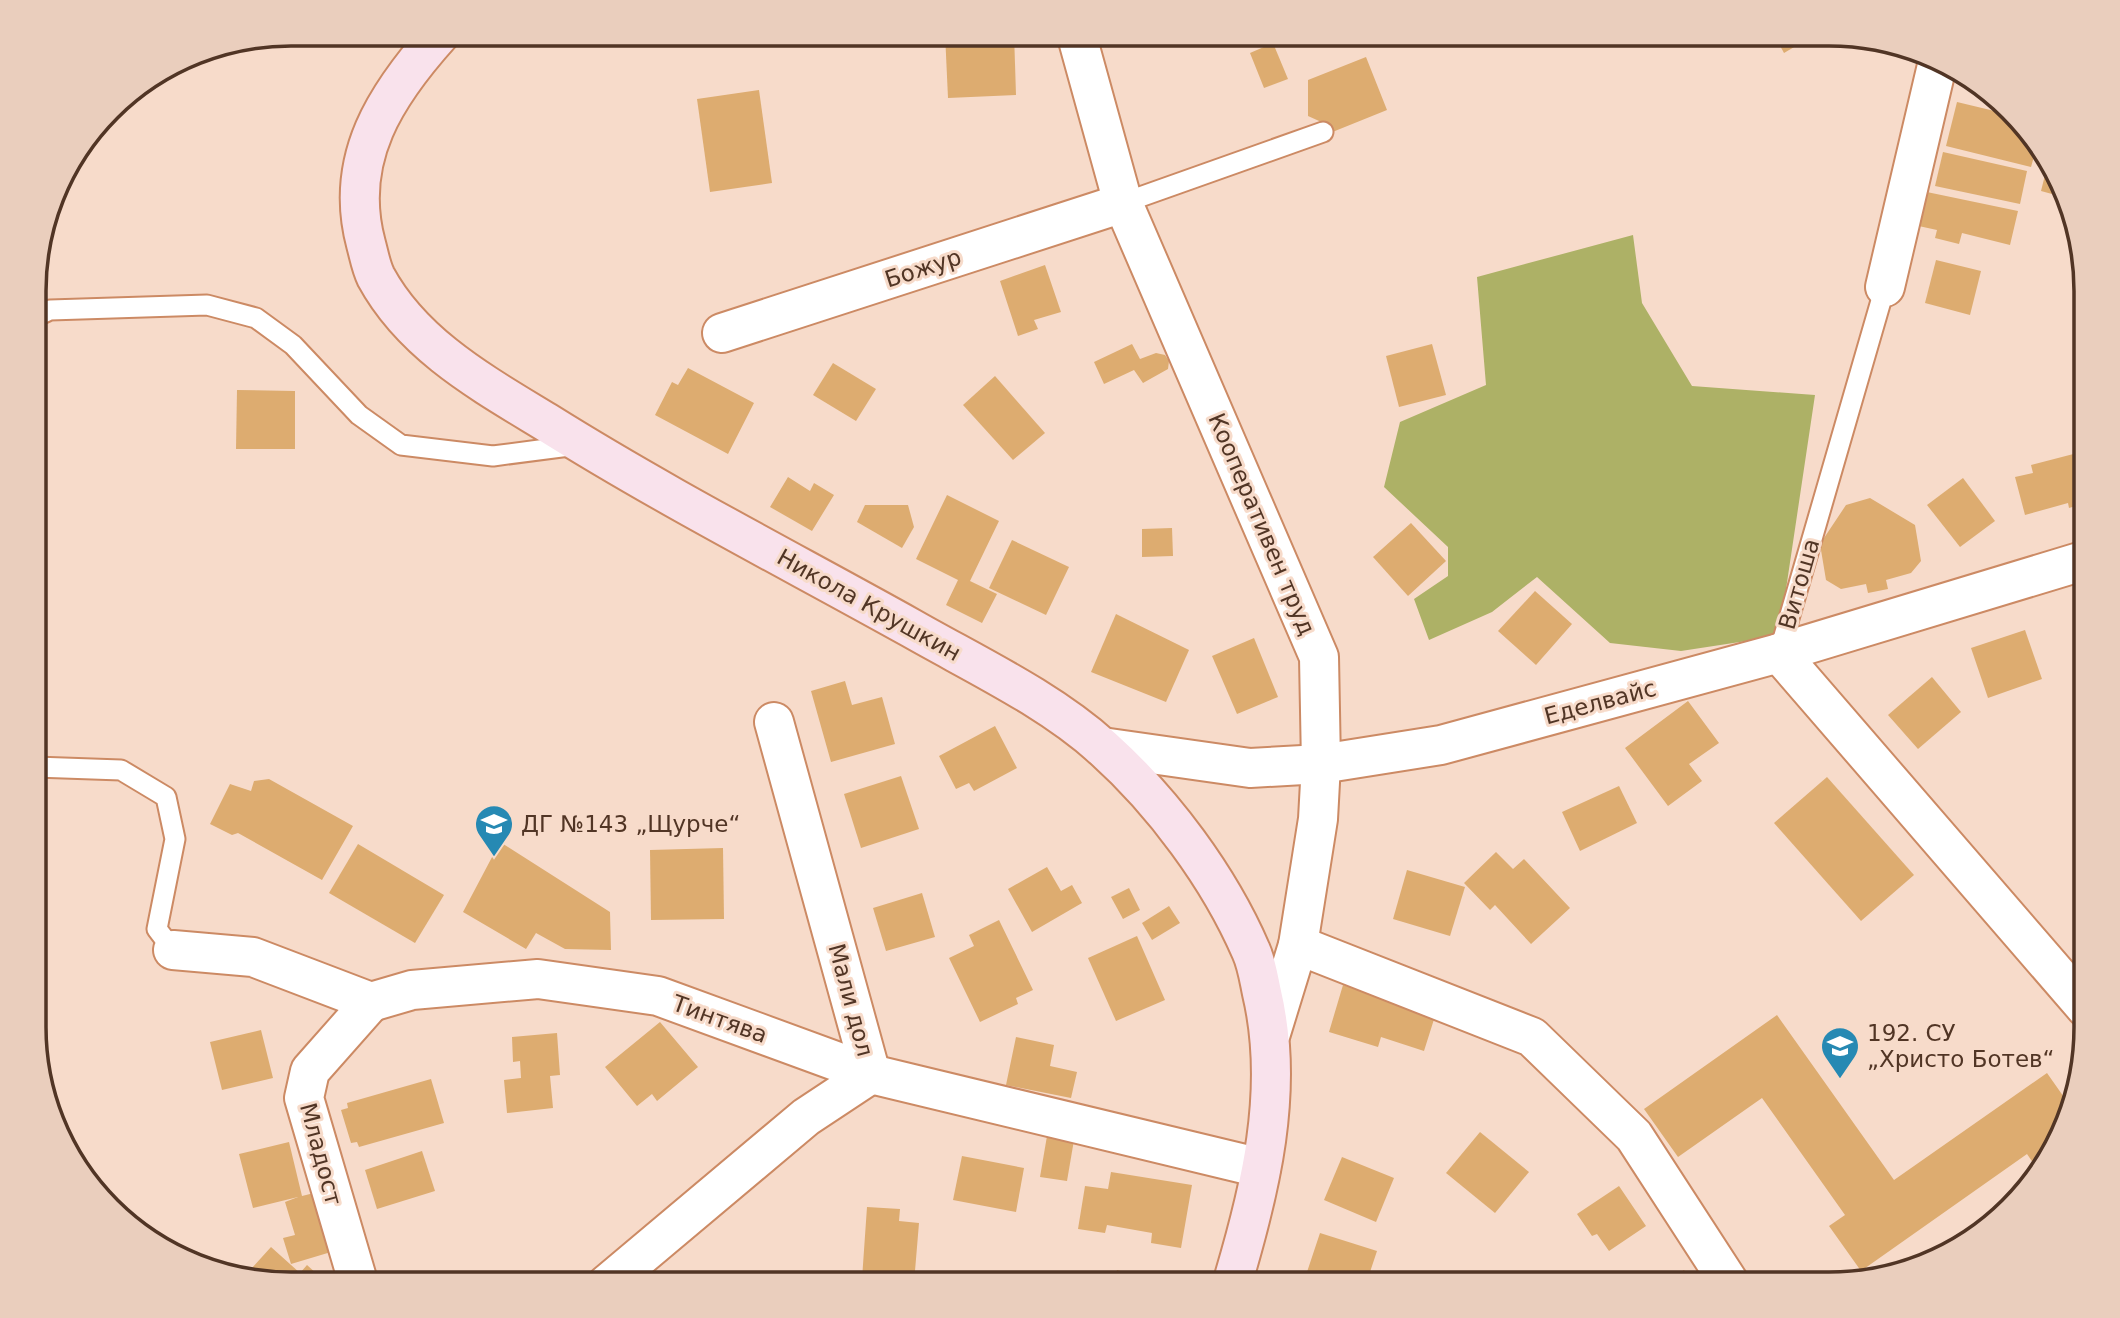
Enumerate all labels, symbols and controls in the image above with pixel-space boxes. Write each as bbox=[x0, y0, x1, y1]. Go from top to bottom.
street label: Божур bbox=[882, 243, 964, 293]
street label: Кооперативен труд bbox=[1203, 409, 1321, 639]
street label: Витоша bbox=[1774, 536, 1824, 632]
street label: Никола Крушкин bbox=[773, 544, 965, 666]
street label: Еделвайс bbox=[1541, 675, 1659, 729]
school or university icon: ДГ №143 „Щурче“ bbox=[473, 803, 515, 858]
place label: ДГ №143 „Щурче“ bbox=[521, 811, 740, 837]
street label: Мали дол bbox=[823, 941, 879, 1059]
street label: Тинтява bbox=[668, 990, 771, 1048]
place label: 192. СУ „Христо Ботев“ bbox=[1867, 1020, 2055, 1072]
school or university icon: 192. СУ „Христо Ботев“ bbox=[1819, 1025, 1861, 1080]
street label: Младост bbox=[295, 1100, 347, 1208]

